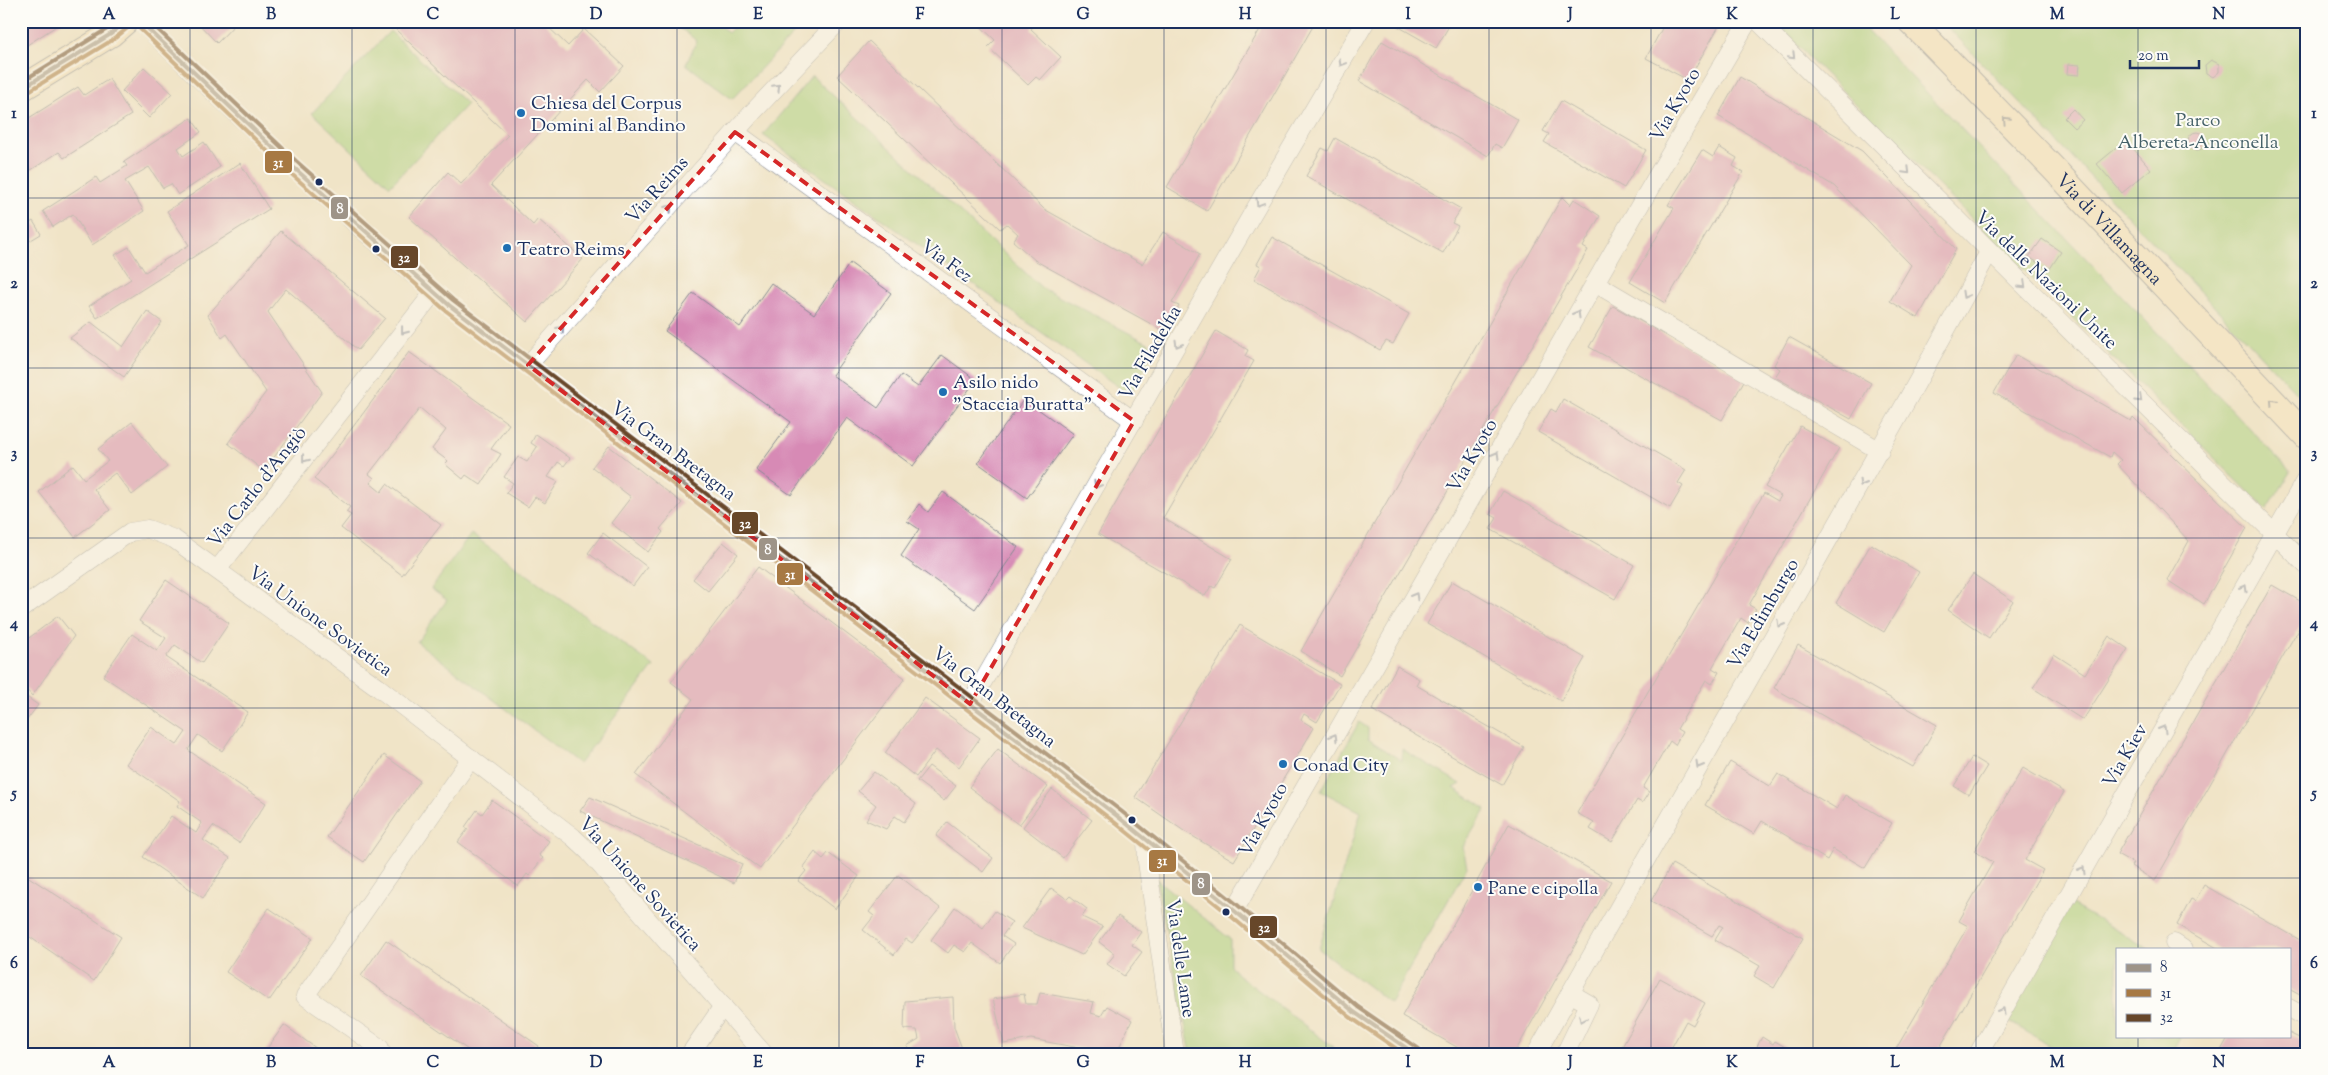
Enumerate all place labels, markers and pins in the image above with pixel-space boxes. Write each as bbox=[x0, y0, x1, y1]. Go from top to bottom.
place label: Chiesa del Corpus Domini al Bandino bbox=[531, 91, 686, 140]
marker: Chiesa del Corpus Domini al Bandino bbox=[515, 107, 527, 119]
unlabelled marker bbox=[314, 177, 324, 187]
place label: Teatro Reims bbox=[517, 237, 625, 264]
marker: Teatro Reims bbox=[501, 242, 513, 254]
unlabelled marker bbox=[371, 244, 381, 254]
place label: Asilo nido "Staccia Buratta" bbox=[953, 370, 1092, 419]
marker: Asilo nido "Staccia Buratta" bbox=[937, 386, 949, 398]
place label: Conad City bbox=[1293, 753, 1390, 780]
marker: Conad City bbox=[1277, 758, 1289, 770]
unlabelled marker bbox=[1127, 815, 1137, 825]
place label: Pane e cipolla bbox=[1488, 876, 1598, 903]
marker: Pane e cipolla bbox=[1472, 881, 1484, 893]
unlabelled marker bbox=[1221, 907, 1231, 917]

